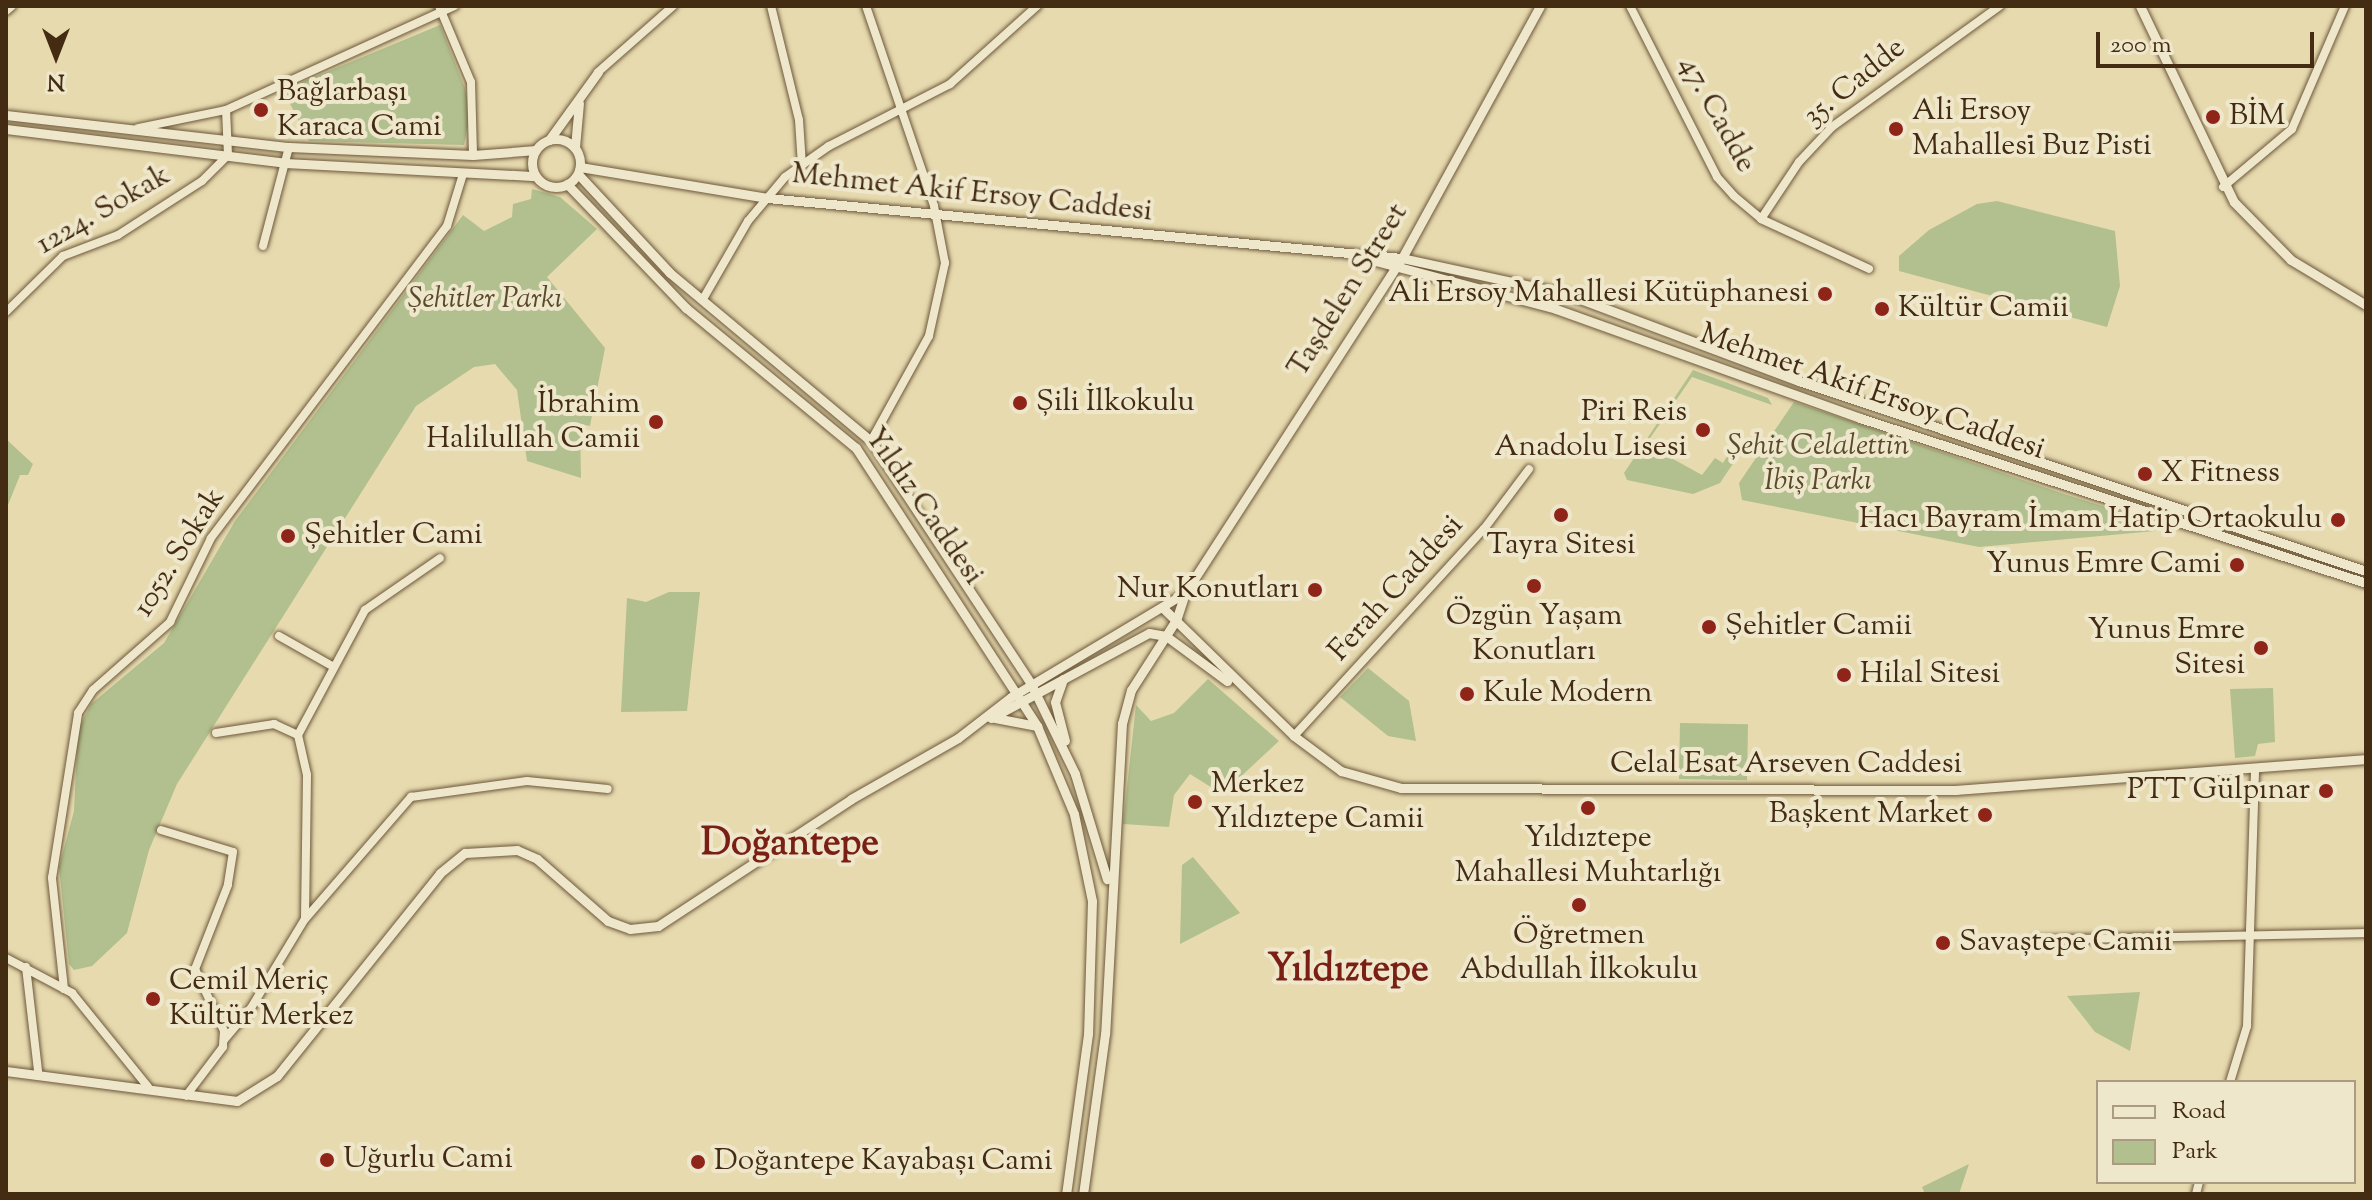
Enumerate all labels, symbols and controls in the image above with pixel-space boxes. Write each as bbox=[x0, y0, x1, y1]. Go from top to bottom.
north arrow bbox=[16, 16, 96, 96]
scale bar bbox=[2100, 16, 2318, 66]
text: 200 m bbox=[2110, 29, 2172, 63]
street label: 35. Cadde bbox=[1797, 31, 1913, 135]
street label: 47. Cadde bbox=[1669, 51, 1763, 179]
text: N bbox=[47, 64, 65, 96]
place label: Bağlarbaşı Karaca Cami bbox=[277, 75, 441, 146]
place label: Ali Ersoy Mahallesi̇ Buz Pisti bbox=[1912, 94, 2151, 164]
place label: BİM bbox=[2229, 99, 2285, 135]
marker: Bağlarbaşı Karaca Cami bbox=[252, 101, 270, 119]
marker: BİM bbox=[2204, 108, 2222, 126]
marker: Ali Ersoy Mahallesi̇ Buz Pisti bbox=[1887, 120, 1905, 138]
street label: Mehmet Akif Ersoy Caddesi bbox=[790, 157, 1154, 231]
street label: 1224. Sokak bbox=[31, 158, 177, 264]
street label: Taşdelen Street bbox=[1281, 197, 1417, 385]
place label: Ali Ersoy Mahallesi Kütüphanesi bbox=[1388, 276, 1809, 312]
park label: Şehitler Parkı bbox=[408, 282, 562, 318]
marker: Ali Ersoy Mahallesi Kütüphanesi bbox=[1816, 285, 1834, 303]
place label: Kültür Camii bbox=[1898, 291, 2069, 327]
marker: Kültür Camii bbox=[1873, 300, 1891, 318]
street label: Mehmet Akif Ersoy Caddesi bbox=[1695, 317, 2049, 469]
place label: Şili İlkokulu bbox=[1036, 385, 1195, 421]
place label: İbrahim Halilullah Camii bbox=[426, 387, 640, 458]
marker: Şili İlkokulu bbox=[1011, 394, 1029, 412]
place label: Piri Reis Anadolu Lisesi bbox=[1494, 395, 1687, 466]
marker: İbrahim Halilullah Camii bbox=[647, 413, 665, 431]
street label: Yıldız Caddesi bbox=[856, 421, 990, 593]
marker: Piri Reis Anadolu Lisesi bbox=[1694, 421, 1712, 439]
park label: Şehit Celalettin İbiş Parkı bbox=[1727, 429, 1909, 500]
place label: X Fitness bbox=[2161, 456, 2280, 492]
marker: X Fitness bbox=[2136, 465, 2154, 483]
street label: 1052. Sokak bbox=[126, 482, 234, 624]
place label: Hacı Bayram İmam Hatip Ortaokulu bbox=[1859, 502, 2322, 538]
marker: Tayra Sitesi bbox=[1552, 506, 1570, 524]
street label: Ferah Caddesi bbox=[1322, 509, 1472, 669]
marker: Hacı Bayram İmam Hatip Ortaokulu bbox=[2329, 511, 2347, 529]
place label: Şehitler Cami bbox=[304, 518, 483, 554]
marker: Şehitler Cami bbox=[279, 527, 297, 545]
place label: Tayra Sitesi bbox=[1486, 528, 1636, 564]
place label: Yunus Emre Cami bbox=[1986, 547, 2221, 583]
marker: Yunus Emre Cami bbox=[2228, 556, 2246, 574]
place label: Nur Konutları bbox=[1117, 572, 1299, 608]
marker: Özgün Yaşam Konutları bbox=[1525, 577, 1543, 595]
marker: Nur Konutları bbox=[1306, 581, 1324, 599]
place label: Özgün Yaşam Konutları bbox=[1446, 599, 1622, 670]
place label: Şehitler Camii bbox=[1725, 609, 1912, 645]
place label: Yunus Emre Sitesi bbox=[2088, 613, 2245, 684]
marker: Şehitler Camii bbox=[1700, 618, 1718, 636]
marker: Yunus Emre Sitesi bbox=[2252, 639, 2270, 657]
place label: Hilal Sitesi bbox=[1860, 657, 2000, 693]
marker: Hilal Sitesi bbox=[1835, 666, 1853, 684]
place label: Kule Modern bbox=[1483, 676, 1653, 712]
marker: Kule Modern bbox=[1458, 685, 1476, 703]
street label: Celal Esat Arseven Caddesi bbox=[1610, 747, 1962, 783]
place label: Merkez Yıldıztepe Camii bbox=[1211, 767, 1424, 838]
place label: PTT Gülpınar bbox=[2127, 773, 2310, 809]
marker: PTT Gülpınar bbox=[2317, 782, 2335, 800]
marker: Merkez Yıldıztepe Camii bbox=[1186, 793, 1204, 811]
place label: Başkent Market bbox=[1769, 797, 1969, 833]
marker: Yıldıztepe Mahallesi Muhtarlığı bbox=[1579, 799, 1597, 817]
marker: Başkent Market bbox=[1976, 806, 1994, 824]
place label: Yıldıztepe Mahallesi Muhtarlığı bbox=[1455, 821, 1721, 892]
district label: Doğantepe bbox=[701, 823, 879, 869]
marker: Öğretmen Abdullah İlkokulu bbox=[1570, 896, 1588, 914]
place label: Öğretmen Abdullah İlkokulu bbox=[1460, 918, 1698, 988]
place label: Savaştepe Camii bbox=[1959, 925, 2172, 961]
marker: Savaştepe Camii bbox=[1934, 934, 1952, 952]
district label: Yıldıztepe bbox=[1267, 949, 1429, 995]
place label: Cemil Meriç Kültür Merkez bbox=[169, 964, 354, 1034]
marker: Cemil Meriç Kültür Merkez bbox=[144, 990, 162, 1008]
legend bbox=[2096, 1080, 2356, 1184]
text: Road bbox=[2172, 1095, 2226, 1129]
text: Park bbox=[2172, 1135, 2218, 1169]
place label: Uğurlu Cami bbox=[343, 1142, 513, 1178]
place label: Doğantepe Kayabaşı Cami bbox=[714, 1144, 1052, 1180]
marker: Uğurlu Cami bbox=[318, 1151, 336, 1169]
marker: Doğantepe Kayabaşı Cami bbox=[689, 1153, 707, 1171]

